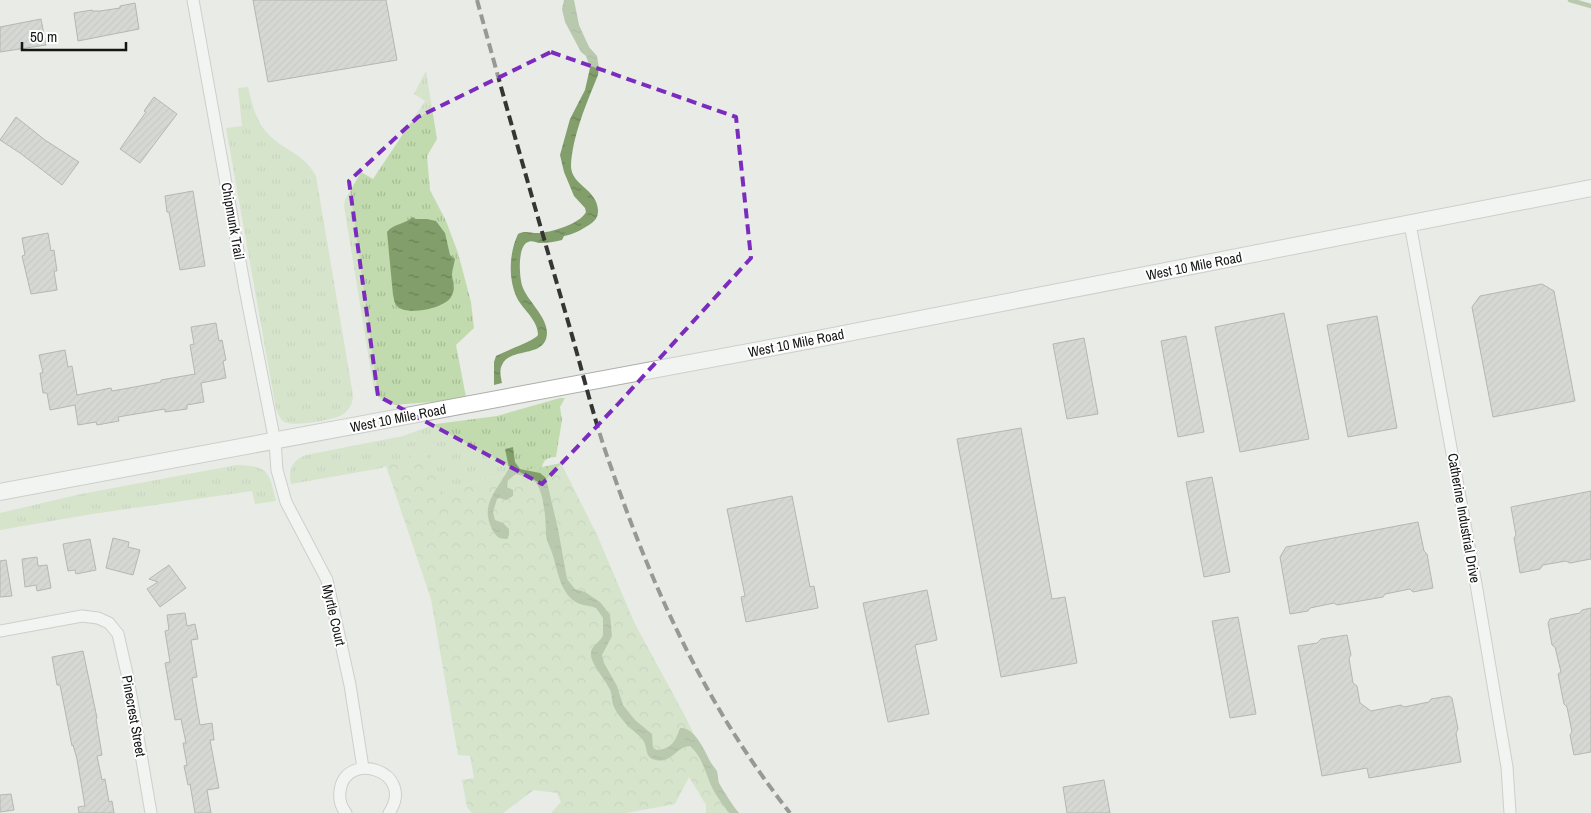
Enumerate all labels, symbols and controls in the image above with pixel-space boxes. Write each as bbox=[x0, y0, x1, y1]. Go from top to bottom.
scale bar bbox=[22, 20, 126, 52]
text: 50 m bbox=[30, 26, 57, 47]
street label: Chipmunk Trail bbox=[217, 181, 249, 261]
street label: West 10 Mile Road bbox=[1144, 248, 1244, 284]
street label: West 10 Mile Road bbox=[746, 325, 846, 361]
street label: West 10 Mile Road bbox=[348, 400, 448, 436]
street label: Catherine Industrial Drive bbox=[1444, 452, 1484, 584]
street label: Myrtle Court bbox=[318, 583, 350, 647]
street label: Pinecrest Street bbox=[118, 674, 150, 758]

